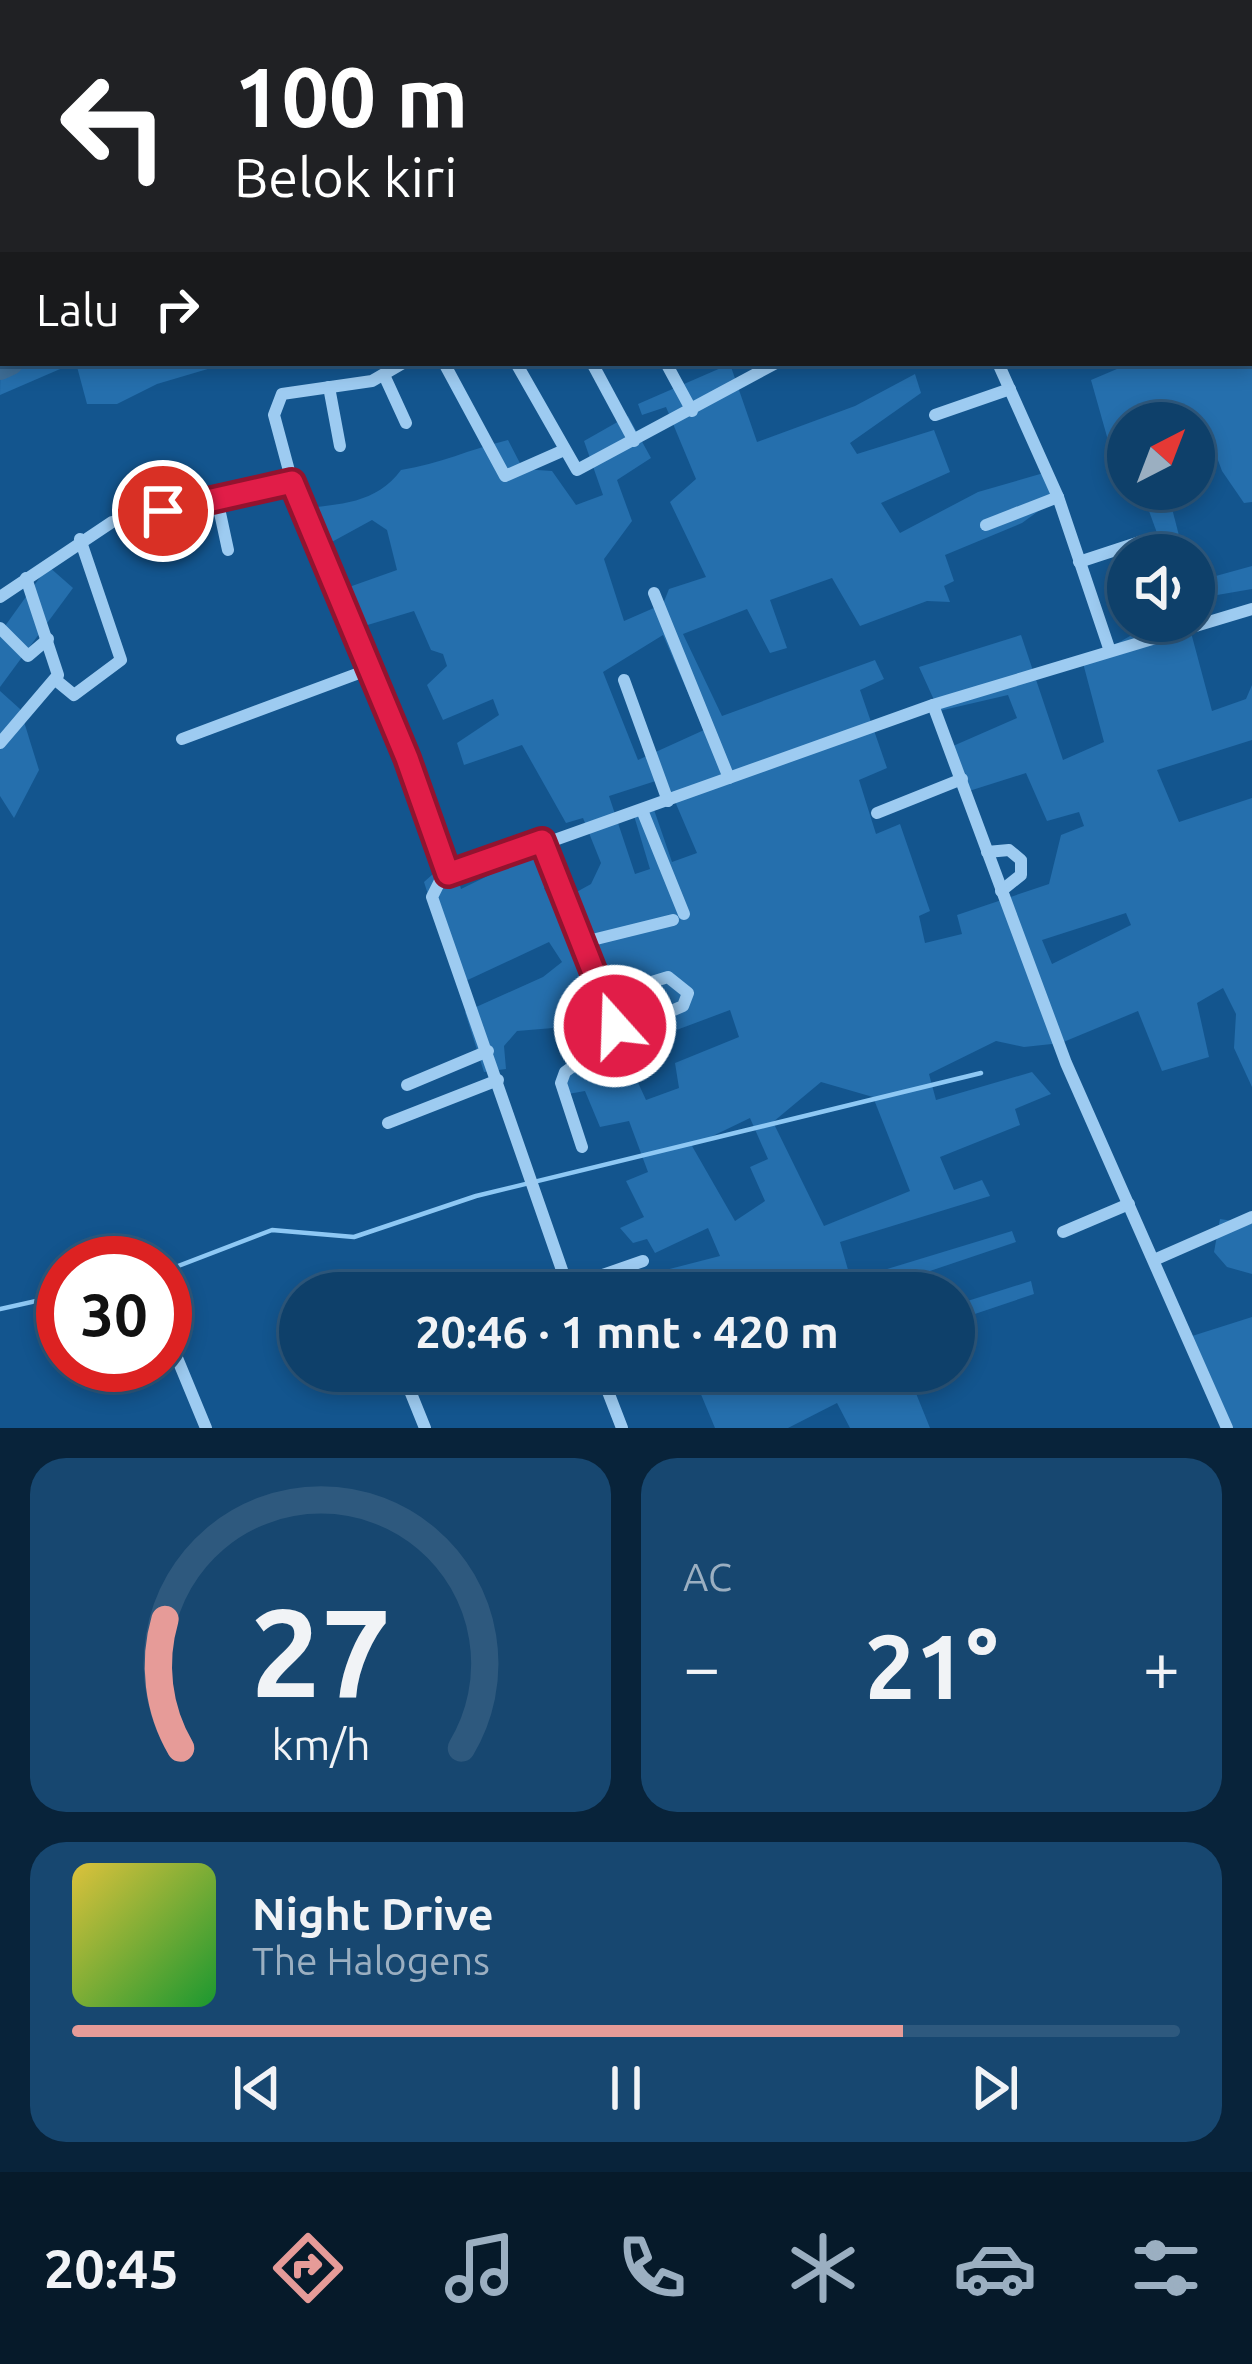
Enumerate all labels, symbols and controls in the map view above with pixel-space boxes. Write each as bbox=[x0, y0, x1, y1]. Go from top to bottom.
icon: left bbox=[36, 48, 192, 204]
text: 100 m bbox=[234, 49, 468, 143]
text: Belok kiri bbox=[234, 147, 457, 207]
icon: right bbox=[144, 276, 210, 342]
text: Lalu bbox=[36, 284, 120, 335]
north arrow bbox=[1107, 402, 1215, 510]
map controls bbox=[1107, 402, 1215, 642]
pin bbox=[112, 460, 214, 562]
icon: arrive bbox=[130, 478, 196, 544]
button: sound bbox=[1107, 534, 1215, 642]
position arrow bbox=[552, 963, 678, 1089]
speed limit sign: 30 bbox=[36, 1236, 192, 1392]
text: 20:46 · 1 mnt · 420 m bbox=[415, 1306, 839, 1357]
text: AC bbox=[683, 1555, 732, 1598]
text: 27 bbox=[250, 1581, 391, 1721]
text: 21° bbox=[865, 1615, 998, 1716]
text: − bbox=[683, 1629, 720, 1703]
text: + bbox=[1143, 1629, 1180, 1703]
text: km/h bbox=[271, 1720, 370, 1768]
text: Night Drive bbox=[252, 1888, 494, 1939]
text: The Halogens bbox=[252, 1939, 490, 1982]
icon: previous bbox=[224, 2055, 290, 2121]
icon: pause bbox=[593, 2055, 659, 2121]
icon: next bbox=[962, 2055, 1028, 2121]
icon: directions bbox=[266, 2226, 350, 2310]
icon: music bbox=[438, 2226, 522, 2310]
icon: phone bbox=[610, 2226, 694, 2310]
icon: climate bbox=[781, 2226, 865, 2310]
icon: car bbox=[953, 2226, 1037, 2310]
icon: filters bbox=[1124, 2226, 1208, 2310]
text: 20:45 bbox=[44, 2238, 179, 2298]

